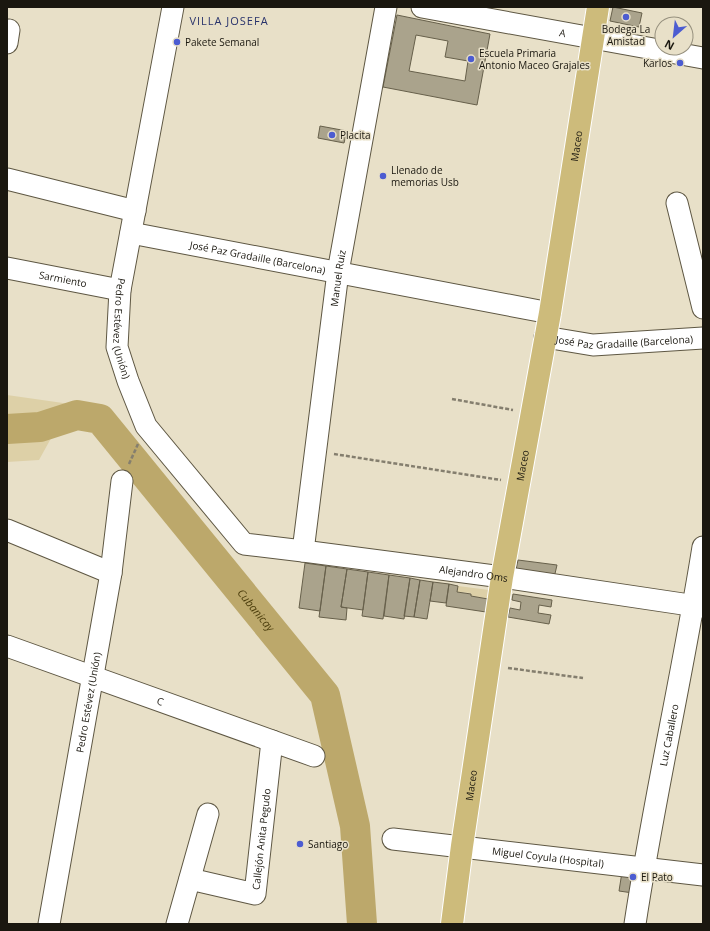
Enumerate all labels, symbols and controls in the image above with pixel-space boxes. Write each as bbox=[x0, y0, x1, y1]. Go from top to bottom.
marker: Bodega La Amistad bbox=[621, 12, 631, 22]
district label: VILLA JOSEFA bbox=[189, 13, 269, 28]
north arrow bbox=[654, 16, 694, 56]
place label: Bodega La Amistad bbox=[602, 22, 650, 48]
street label: A bbox=[558, 25, 568, 40]
place label: Pakete Semanal bbox=[185, 35, 259, 49]
marker: Pakete Semanal bbox=[172, 37, 182, 47]
text: N bbox=[662, 37, 677, 54]
place label: Escuela Primaria Antonio Maceo Grajales bbox=[479, 46, 590, 72]
marker: Escuela Primaria Antonio Maceo Grajales bbox=[466, 54, 476, 64]
place label: Karlos bbox=[643, 56, 672, 70]
marker: Karlos bbox=[675, 58, 685, 68]
place label: Placita bbox=[340, 128, 371, 142]
marker: Placita bbox=[327, 130, 337, 140]
street label: Maceo bbox=[567, 130, 586, 162]
place label: Llenado de memorias Usb bbox=[391, 163, 459, 189]
marker: Llenado de memorias Usb bbox=[378, 171, 388, 181]
street label: José Paz Gradaille (Barcelona) bbox=[188, 237, 327, 277]
street label: Manuel Ruiz bbox=[327, 248, 349, 307]
street label: Sarmiento bbox=[38, 267, 88, 290]
street label: Pedro Estévez (Unión) bbox=[110, 277, 134, 381]
street label: José Paz Gradaille (Barcelona) bbox=[554, 332, 693, 352]
street label: Maceo bbox=[513, 449, 532, 482]
street label: Alejandro Oms bbox=[438, 562, 509, 585]
water label: Cubanicay bbox=[234, 585, 279, 635]
street label: Pedro Estévez (Unión) bbox=[72, 651, 104, 754]
street label: C bbox=[155, 693, 166, 709]
street label: Luz Caballero bbox=[656, 703, 682, 767]
street label: Maceo bbox=[462, 769, 480, 802]
street label: Callejón Anita Pegudo bbox=[249, 788, 274, 890]
place label: Santiago bbox=[308, 837, 348, 851]
marker: Santiago bbox=[295, 839, 305, 849]
street label: Miguel Coyula (Hospital) bbox=[491, 844, 605, 870]
place label: El Pato bbox=[641, 870, 673, 884]
marker: El Pato bbox=[628, 872, 638, 882]

